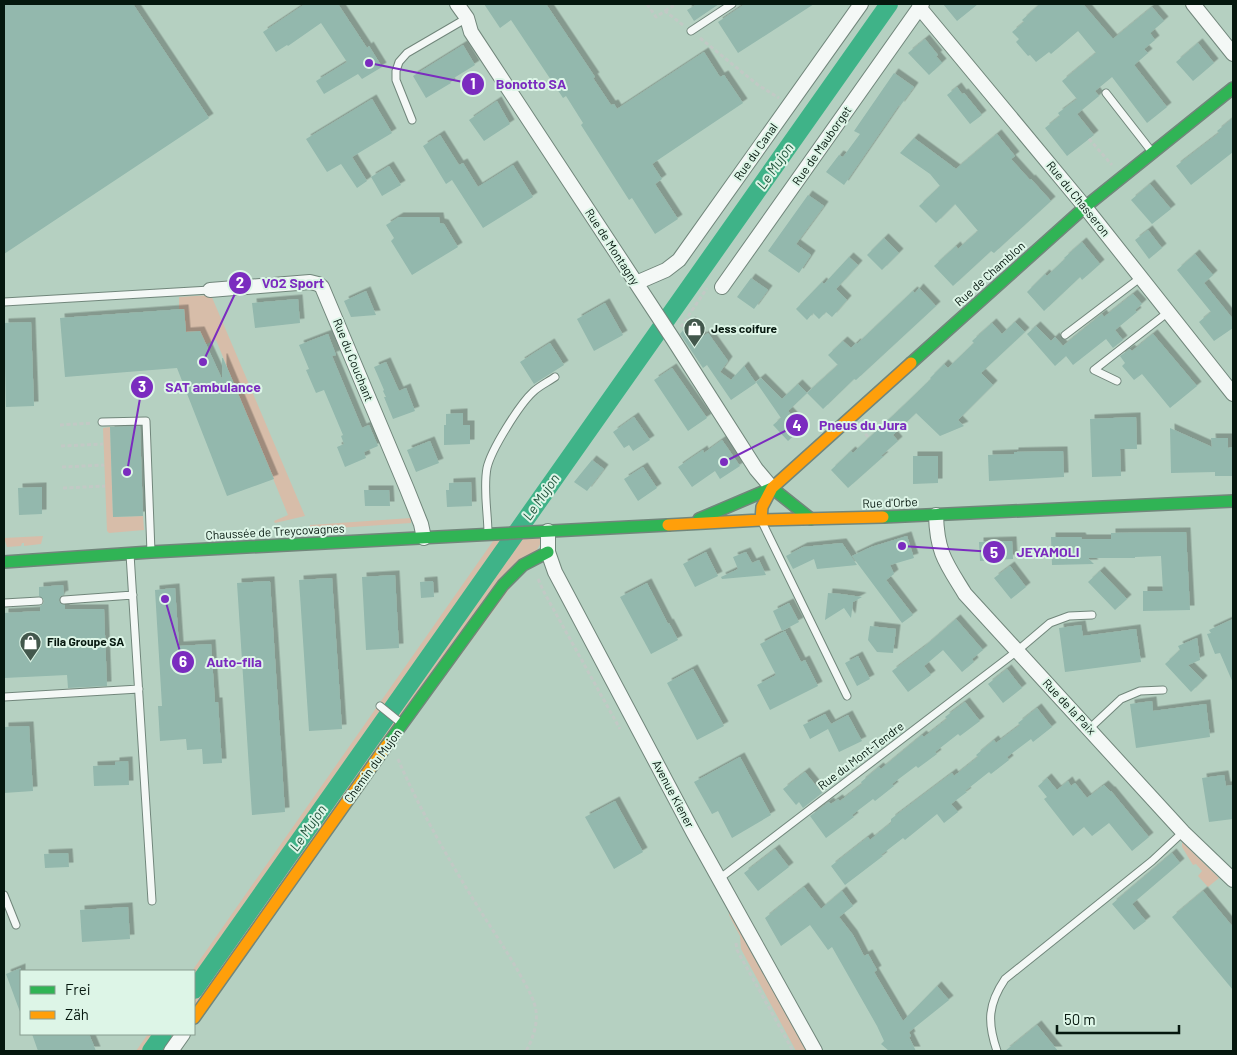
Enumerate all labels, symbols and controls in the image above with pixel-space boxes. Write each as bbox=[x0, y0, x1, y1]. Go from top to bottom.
callout: Bonotto SA bbox=[461, 70, 576, 99]
text: 1 bbox=[470, 74, 476, 92]
text: Bonotto SA bbox=[496, 75, 567, 92]
street label: Rue de Mauborget bbox=[789, 103, 854, 188]
street label: Rue du Canal bbox=[730, 120, 780, 183]
water label: Le Mujon bbox=[753, 139, 797, 192]
street label: Rue du Chasseron bbox=[1044, 158, 1113, 239]
street label: Rue de Montagny bbox=[583, 206, 643, 288]
street label: Rue de Chamblon bbox=[951, 238, 1027, 309]
callout: VO2 Sport bbox=[227, 269, 334, 298]
text: 2 bbox=[236, 273, 244, 291]
text: VO2 Sport bbox=[262, 274, 324, 291]
street label: Rue du Couchant bbox=[331, 316, 377, 403]
shop icon: Jess coifure bbox=[683, 317, 707, 348]
place label: Jess coifure bbox=[711, 321, 778, 335]
callout: SAT ambulance bbox=[130, 372, 270, 401]
text: 3 bbox=[138, 377, 146, 395]
text: SAT ambulance bbox=[165, 378, 261, 395]
callout: Pneus du Jura bbox=[784, 411, 917, 440]
text: 4 bbox=[792, 416, 802, 434]
text: Pneus du Jura bbox=[819, 416, 907, 433]
water label: Le Mujon bbox=[519, 470, 563, 523]
street label: Rue d'Orbe bbox=[862, 494, 918, 510]
street label: Chaussée de Treycovagnes bbox=[205, 520, 345, 542]
callout: JEYAMOLI bbox=[982, 538, 1090, 567]
text: 5 bbox=[990, 543, 998, 561]
text: JEYAMOLI bbox=[1016, 543, 1080, 560]
shop icon: Fila Groupe SA bbox=[19, 630, 43, 661]
place label: Fila Groupe SA bbox=[47, 634, 124, 648]
callout: Auto-fila bbox=[171, 647, 271, 676]
text: 6 bbox=[179, 652, 187, 670]
text: Auto-fila bbox=[206, 653, 262, 670]
street label: Rue de la Paix bbox=[1040, 676, 1099, 737]
street label: Rue du Mont-Tendre bbox=[815, 718, 906, 792]
street label: Chemin du Mujon bbox=[341, 726, 404, 805]
street label: Avenue Kiener bbox=[650, 757, 698, 830]
water label: Le Mujon bbox=[286, 801, 330, 854]
legend bbox=[20, 970, 195, 1035]
text: Frei bbox=[65, 980, 91, 998]
scale bar bbox=[1057, 1002, 1180, 1034]
text: Zäh bbox=[65, 1005, 89, 1023]
text: 50 m bbox=[1064, 1010, 1096, 1028]

